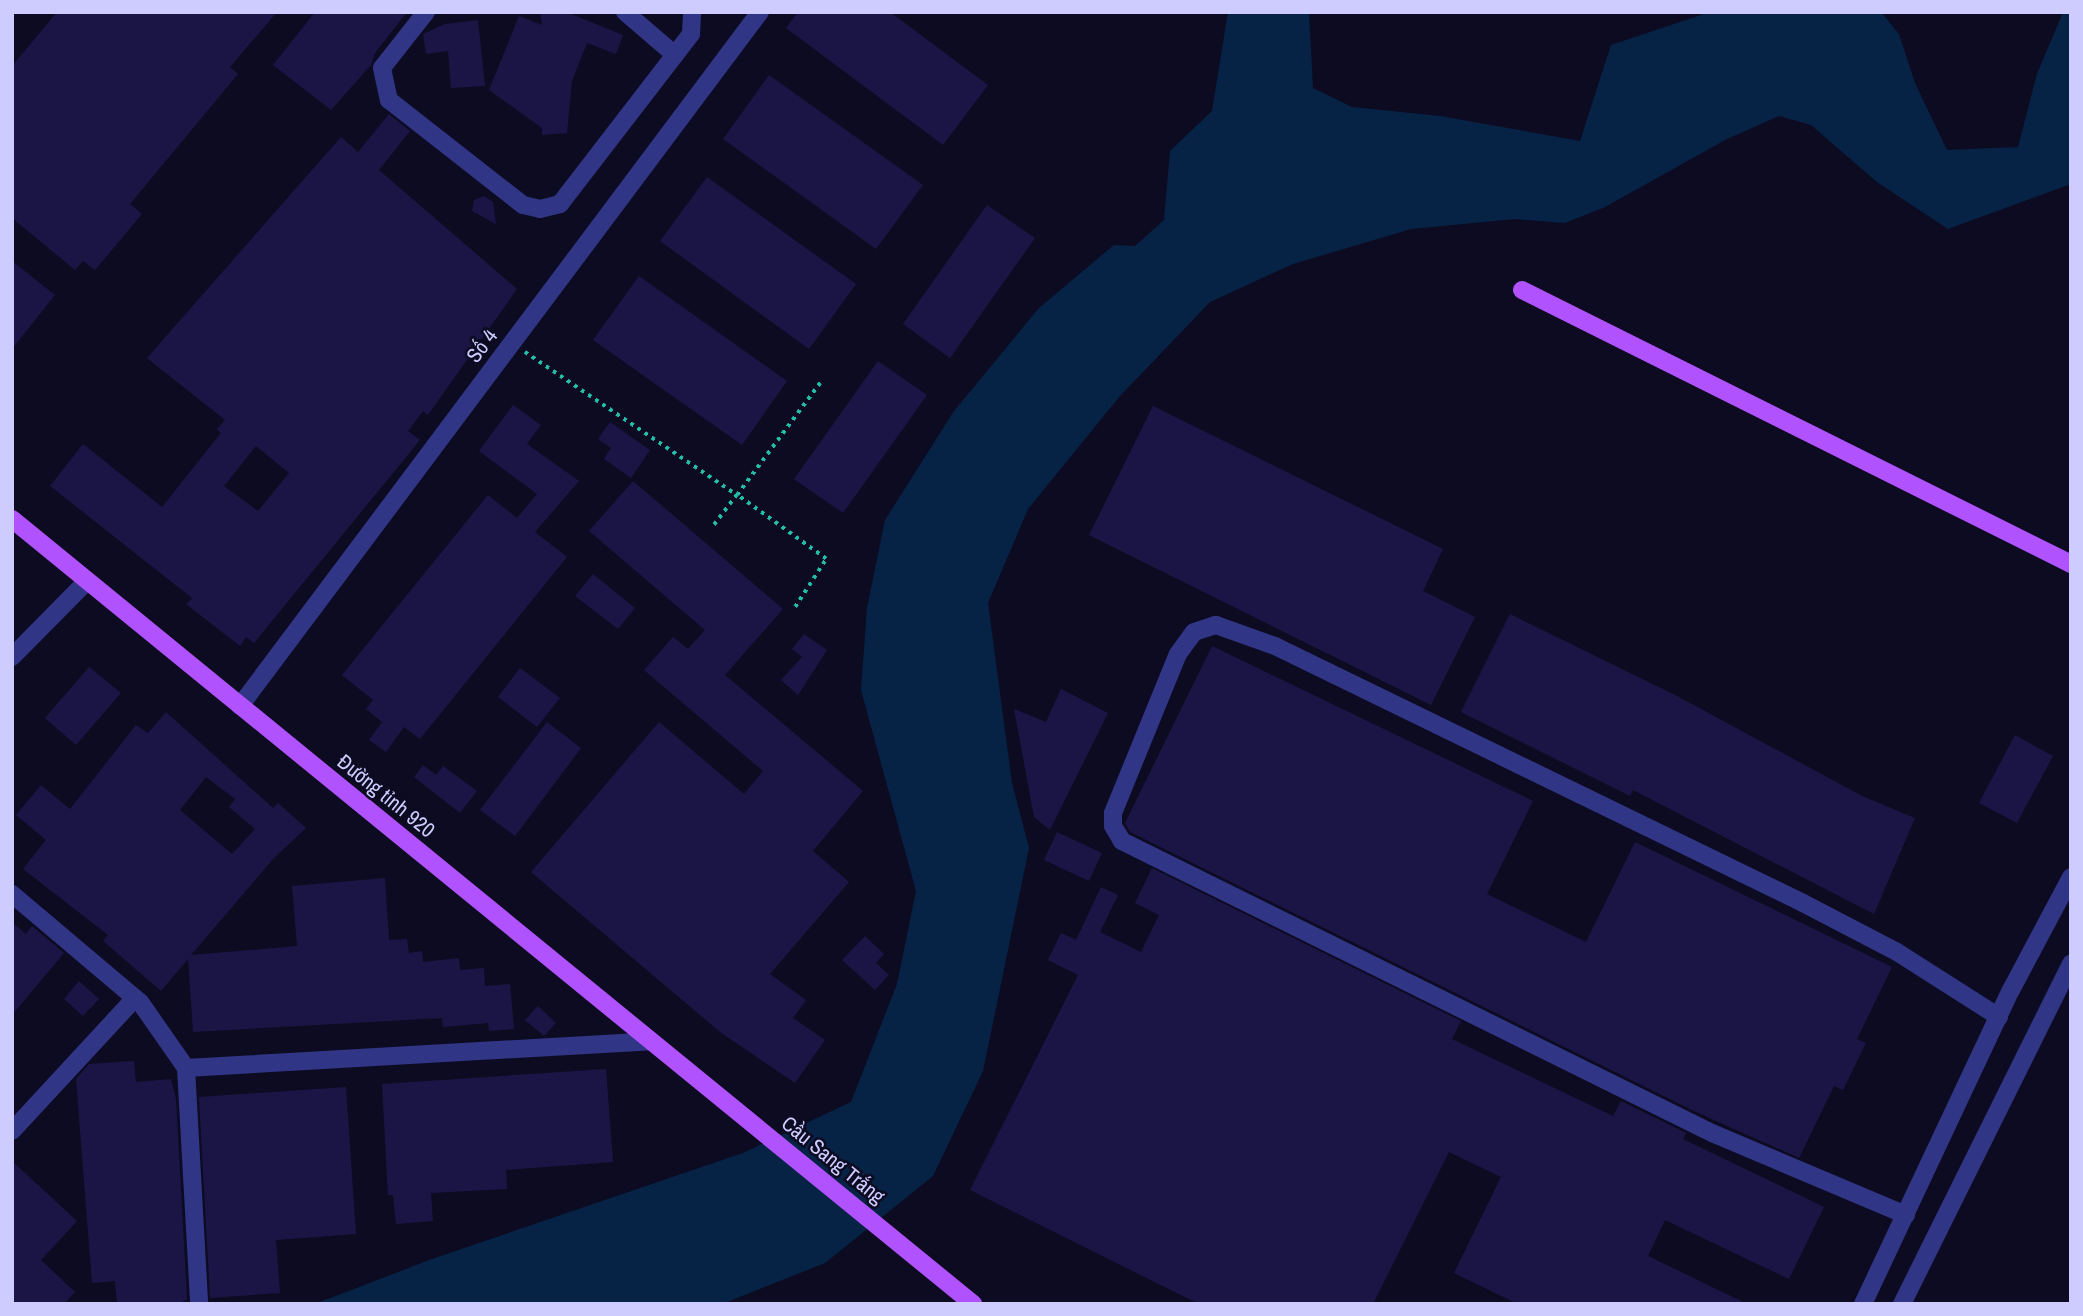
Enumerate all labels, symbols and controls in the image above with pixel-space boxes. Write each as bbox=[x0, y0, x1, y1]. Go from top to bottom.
street label: Số 4 bbox=[461, 324, 503, 368]
street label: Đường tỉnh 920 bbox=[332, 749, 440, 843]
street label: Cầu Sang Trắng bbox=[776, 1111, 890, 1209]

